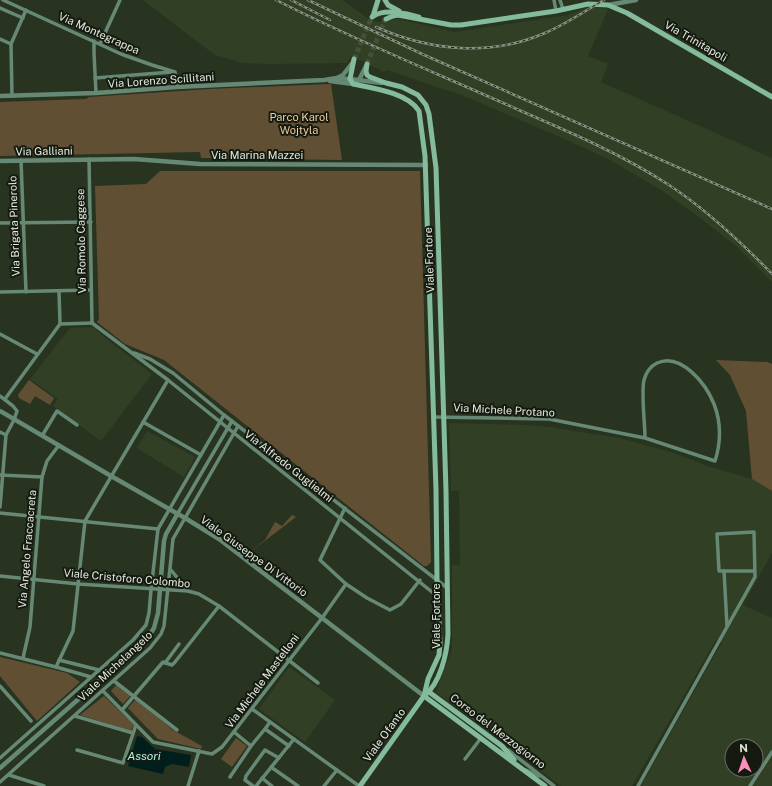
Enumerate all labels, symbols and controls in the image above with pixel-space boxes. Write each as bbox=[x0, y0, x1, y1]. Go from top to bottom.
street label: Via Montegrappa bbox=[57, 10, 141, 56]
street label: Via Trinitapoli bbox=[663, 18, 729, 64]
street label: Via Lorenzo Scillitani bbox=[107, 70, 215, 90]
park label: Parco Karol Wojtyla bbox=[269, 111, 329, 136]
street label: Via Galliani bbox=[15, 145, 73, 157]
street label: Via Marina Mazzei bbox=[211, 149, 303, 161]
street label: Via Brigata Pinerolo bbox=[6, 175, 22, 277]
street label: Via Romolo Caggese bbox=[74, 188, 88, 294]
street label: Viale Fortore bbox=[422, 227, 436, 293]
street label: Via Michele Protano bbox=[453, 401, 555, 419]
street label: Via Alfredo Guglielmi bbox=[242, 428, 336, 504]
street label: Via Angelo Fraccacreta bbox=[16, 489, 38, 609]
street label: Viale Giuseppe Di Vittorio bbox=[198, 513, 310, 599]
street label: Viale Cristoforo Colombo bbox=[63, 566, 191, 590]
street label: Viale Fortore bbox=[430, 583, 442, 649]
street label: Viale Michelangelo bbox=[75, 629, 155, 703]
street label: Via Michele Mastelloni bbox=[223, 632, 301, 730]
street label: Corso del Mezzogiorno bbox=[448, 691, 548, 771]
street label: Viale Ofanto bbox=[361, 706, 407, 764]
north arrow bbox=[724, 738, 764, 778]
text: N bbox=[739, 742, 748, 754]
water label: Assori bbox=[127, 749, 161, 763]

